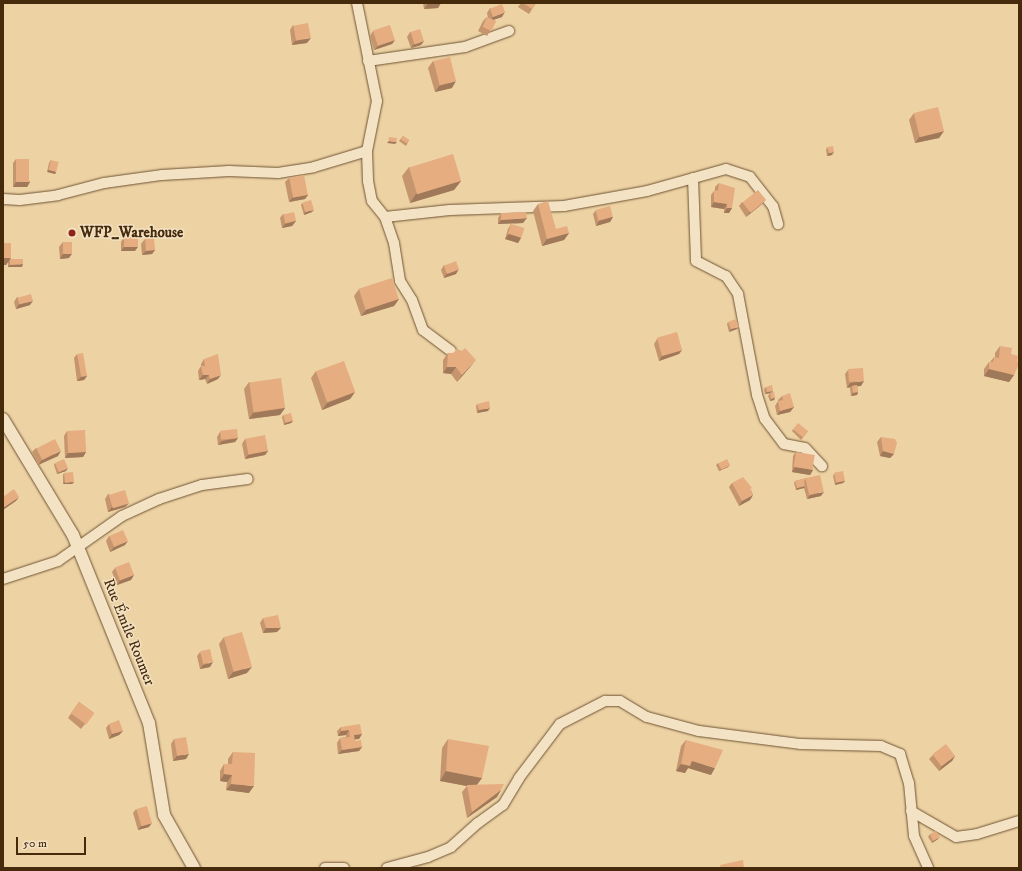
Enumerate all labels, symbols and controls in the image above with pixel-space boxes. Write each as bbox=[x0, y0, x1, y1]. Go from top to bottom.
place label: WFP_Warehouse bbox=[80, 224, 183, 242]
marker: WFP_Warehouse bbox=[67, 228, 77, 238]
street label: Rue Émile Roumer bbox=[99, 576, 159, 688]
scale bar bbox=[18, 829, 88, 855]
text: 50 m bbox=[23, 836, 47, 851]

